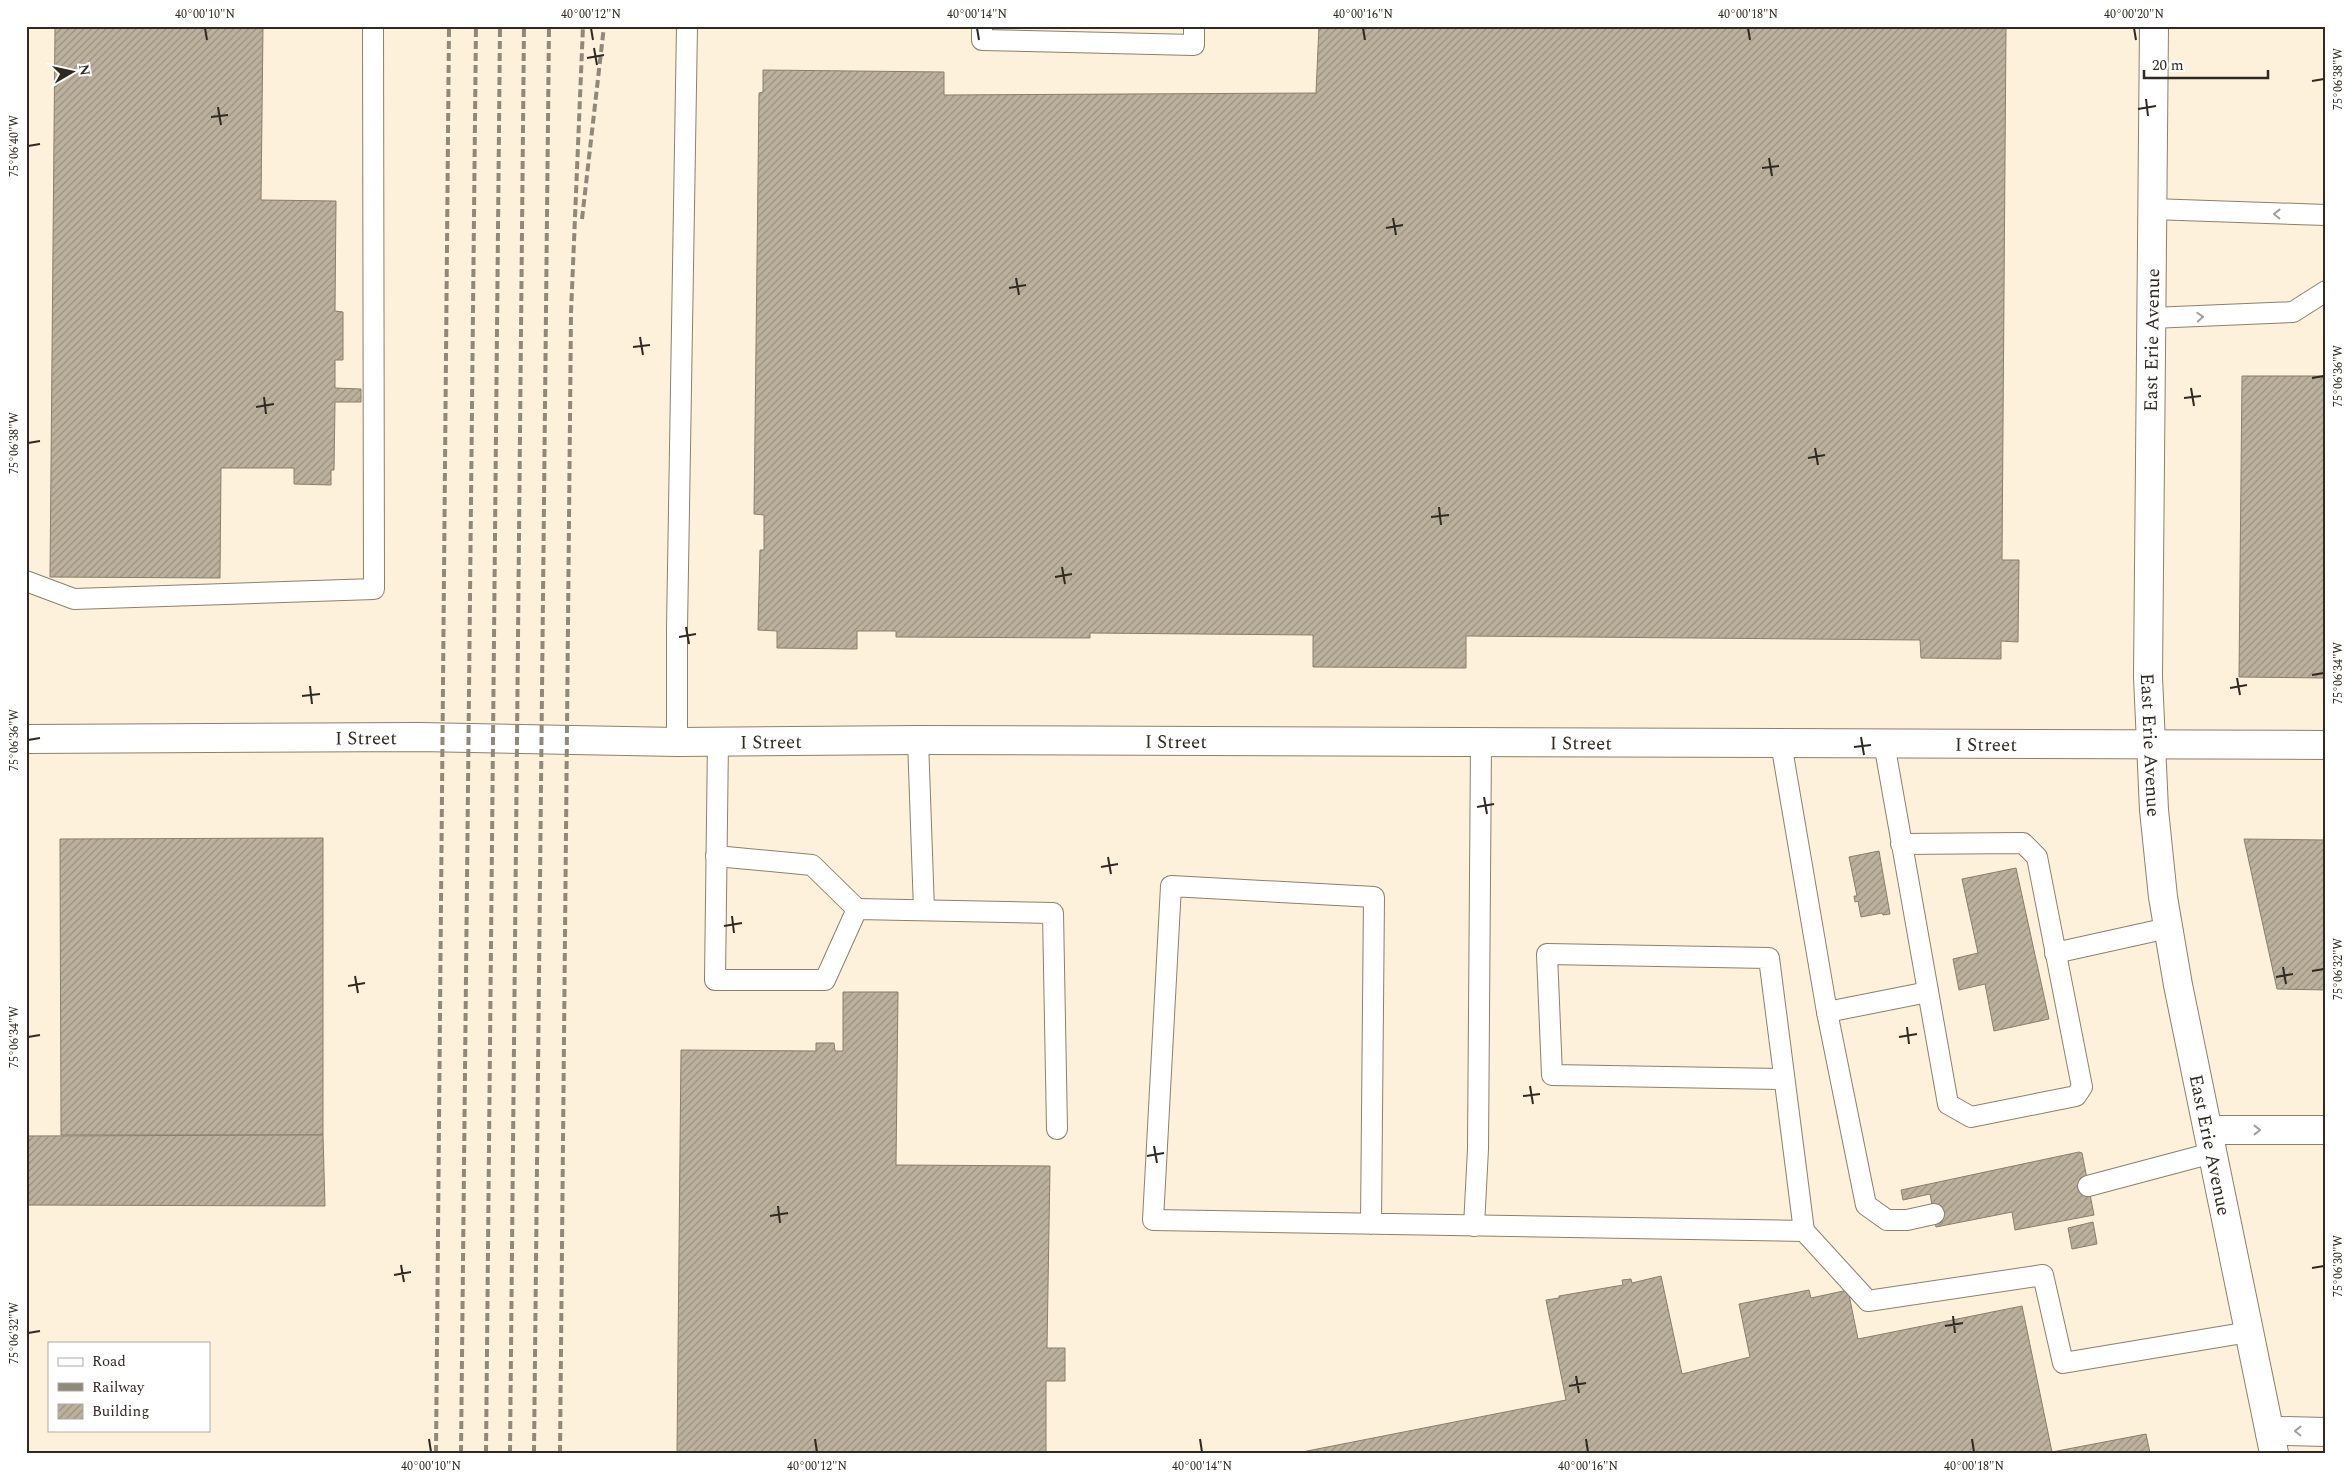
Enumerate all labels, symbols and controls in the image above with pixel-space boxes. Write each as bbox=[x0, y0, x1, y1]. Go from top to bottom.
text: 40°00'10"N bbox=[175, 5, 235, 24]
text: 40°00'12"N bbox=[561, 5, 621, 24]
text: 40°00'14"N bbox=[947, 5, 1007, 24]
text: 40°00'16"N bbox=[1333, 5, 1393, 24]
text: 40°00'18"N bbox=[1718, 5, 1778, 24]
text: 40°00'20"N bbox=[2104, 5, 2164, 24]
north arrow bbox=[48, 48, 98, 98]
scale bar bbox=[2144, 48, 2268, 80]
text: 75°06'38"W bbox=[2329, 48, 2348, 110]
text: 20 m bbox=[2152, 54, 2184, 77]
text: N bbox=[73, 63, 96, 77]
text: 75°06'40"W bbox=[5, 115, 24, 177]
one-way arrow bbox=[2273, 208, 2281, 219]
street label: East Erie Avenue bbox=[2137, 268, 2168, 412]
one-way arrow bbox=[2196, 311, 2204, 322]
text: 75°06'36"W bbox=[2329, 345, 2348, 407]
text: 75°06'38"W bbox=[5, 412, 24, 474]
text: 75°06'34"W bbox=[2329, 642, 2348, 704]
street label: East Erie Avenue bbox=[2132, 672, 2168, 818]
text: 75°06'36"W bbox=[5, 709, 24, 771]
street label: I Street bbox=[335, 724, 397, 753]
street label: I Street bbox=[740, 728, 802, 757]
street label: I Street bbox=[1145, 728, 1207, 757]
street label: I Street bbox=[1550, 729, 1612, 758]
street label: I Street bbox=[1955, 731, 2017, 760]
text: 75°06'32"W bbox=[2329, 938, 2348, 1000]
text: 75°06'34"W bbox=[5, 1006, 24, 1068]
street label: East Erie Avenue bbox=[2181, 1072, 2238, 1218]
one-way arrow bbox=[2253, 1125, 2261, 1135]
text: 75°06'30"W bbox=[2329, 1235, 2348, 1297]
text: 75°06'32"W bbox=[5, 1302, 24, 1364]
legend bbox=[48, 1342, 210, 1432]
text: Road bbox=[92, 1350, 126, 1373]
text: Railway bbox=[92, 1376, 145, 1399]
text: Building bbox=[92, 1400, 149, 1423]
one-way arrow bbox=[2294, 1426, 2302, 1437]
text: 40°00'10"N bbox=[401, 1457, 461, 1476]
text: 40°00'12"N bbox=[787, 1457, 847, 1476]
text: 40°00'14"N bbox=[1172, 1457, 1232, 1476]
text: 40°00'16"N bbox=[1558, 1457, 1618, 1476]
text: 40°00'18"N bbox=[1944, 1457, 2004, 1476]

